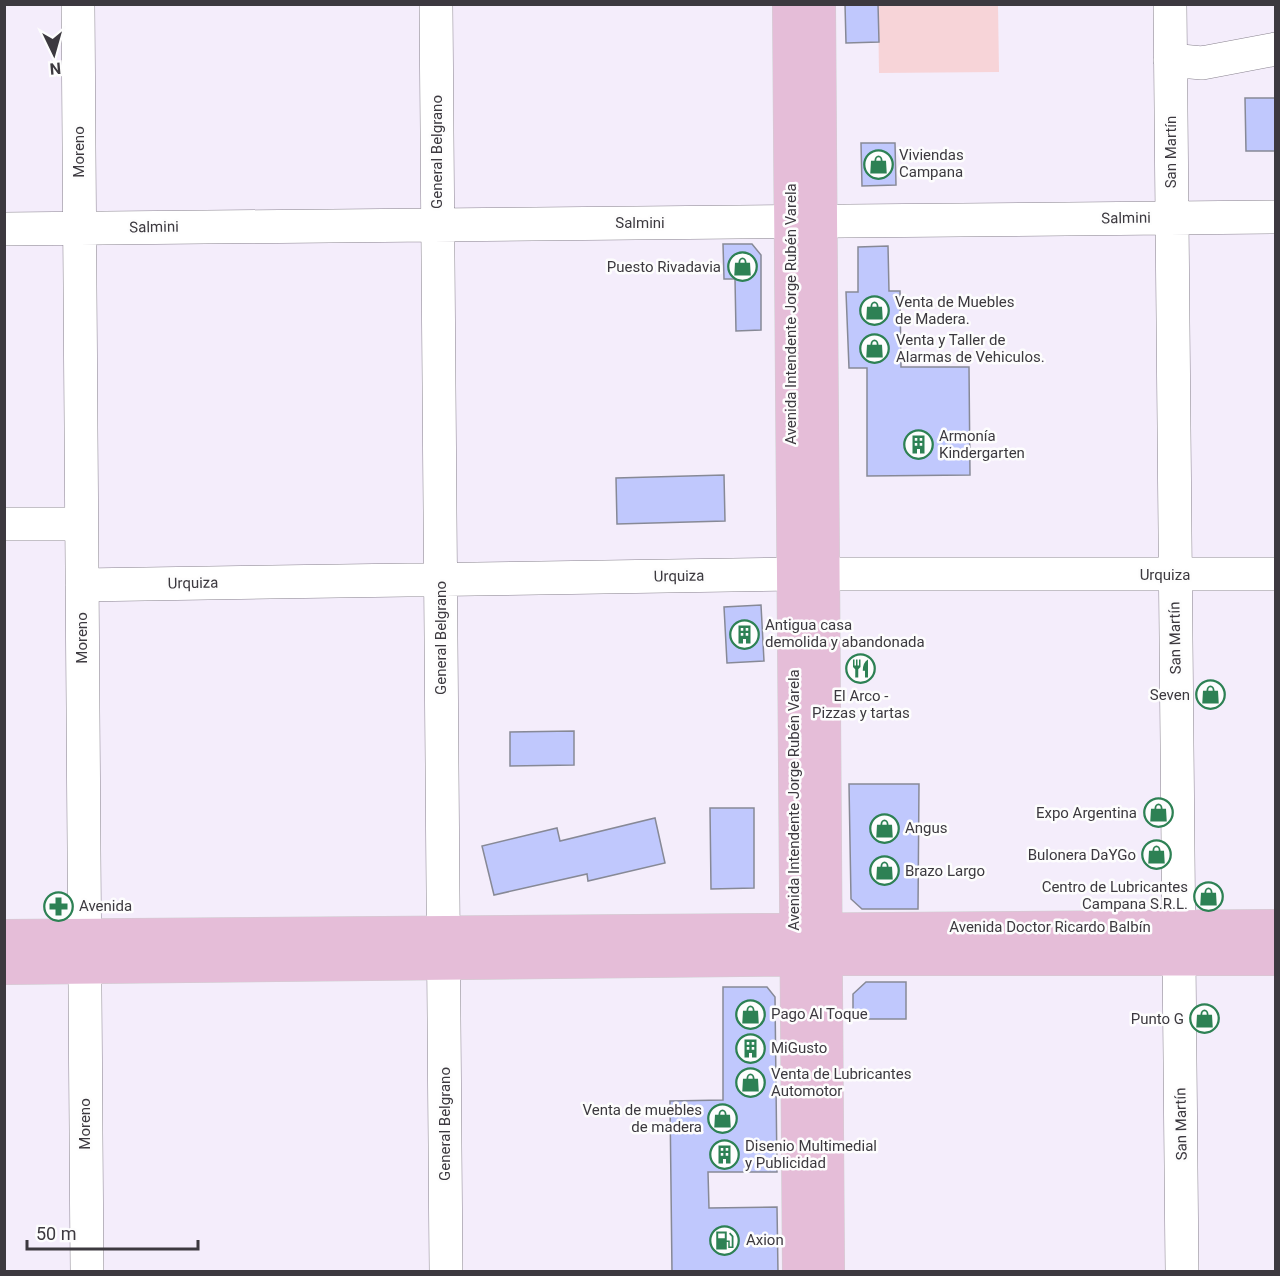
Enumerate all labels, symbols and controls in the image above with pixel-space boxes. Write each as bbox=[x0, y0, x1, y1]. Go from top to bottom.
north arrow bbox=[24, 24, 84, 84]
text: N bbox=[49, 58, 62, 78]
street label: General Belgrano bbox=[428, 95, 446, 209]
street label: San Martín bbox=[1162, 116, 1180, 188]
street label: Moreno bbox=[70, 126, 88, 178]
place label: Viviendas Campana bbox=[899, 146, 964, 181]
shop icon: Viviendas Campana bbox=[862, 148, 894, 180]
street label: Avenida Intendente Jorge Rubén Varela bbox=[782, 183, 800, 445]
street label: Salmini bbox=[1101, 209, 1151, 227]
street label: Salmini bbox=[615, 214, 665, 232]
street label: Salmini bbox=[129, 218, 179, 236]
shop icon: Puesto Rivadavia bbox=[726, 251, 758, 283]
place label: Puesto Rivadavia bbox=[607, 258, 721, 276]
place label: Venta de Muebles de Madera. bbox=[895, 293, 1014, 328]
shop icon: Venta de Muebles de Madera. bbox=[858, 295, 890, 327]
place label: Venta y Taller de Alarmas de Vehiculos. bbox=[896, 331, 1045, 366]
shop icon: Venta y Taller de Alarmas de Vehiculos. bbox=[859, 333, 891, 365]
place label: Armonía Kindergarten bbox=[939, 427, 1025, 462]
building icon: Armonía Kindergarten bbox=[902, 429, 934, 461]
street label: Urquiza bbox=[1140, 566, 1190, 584]
street label: Urquiza bbox=[653, 567, 705, 585]
street label: Urquiza bbox=[167, 574, 219, 592]
street label: General Belgrano bbox=[432, 581, 450, 695]
street label: San Martín bbox=[1165, 602, 1185, 674]
street label: Moreno bbox=[73, 612, 91, 664]
place label: Antigua casa demolida y abandonada bbox=[765, 616, 925, 651]
building icon: Antigua casa demolida y abandonada bbox=[728, 618, 760, 650]
restaurant icon: El Arco - Pizzas y tartas bbox=[845, 653, 877, 685]
street label: Avenida Intendente Jorge Rubén Varela bbox=[785, 669, 803, 931]
shop icon: Seven bbox=[1195, 679, 1227, 711]
place label: Seven bbox=[1150, 686, 1190, 704]
place label: El Arco - Pizzas y tartas bbox=[812, 687, 910, 722]
shop icon: Expo Argentina bbox=[1142, 797, 1174, 829]
place label: Expo Argentina bbox=[1036, 804, 1137, 822]
shop icon: Angus bbox=[868, 812, 900, 844]
place label: Angus bbox=[905, 819, 948, 837]
shop icon: Bulonera DaYGo bbox=[1141, 839, 1173, 871]
place label: Bulonera DaYGo bbox=[1028, 846, 1136, 864]
shop icon: Brazo Largo bbox=[868, 855, 900, 887]
place label: Brazo Largo bbox=[905, 862, 985, 880]
place label: Centro de Lubricantes Campana S.R.L. bbox=[1042, 878, 1188, 913]
shop icon: Centro de Lubricantes Campana S.R.L. bbox=[1193, 880, 1225, 912]
pharmacy icon: Avenida bbox=[42, 890, 74, 922]
place label: Avenida bbox=[79, 897, 132, 915]
street label: Avenida Doctor Ricardo Balbín bbox=[949, 918, 1151, 936]
shop icon: Pago Al Toque bbox=[734, 998, 766, 1030]
shop icon: Punto G bbox=[1189, 1003, 1221, 1035]
place label: Pago Al Toque bbox=[771, 1005, 868, 1023]
place label: Punto G bbox=[1131, 1010, 1184, 1028]
building icon: MiGusto bbox=[734, 1032, 766, 1064]
place label: MiGusto bbox=[771, 1039, 827, 1057]
place label: Venta de Lubricantes Automotor bbox=[771, 1065, 911, 1100]
street label: General Belgrano bbox=[436, 1067, 454, 1181]
shop icon: Venta de Lubricantes Automotor bbox=[734, 1067, 766, 1099]
street label: San Martín bbox=[1171, 1088, 1191, 1160]
street label: Moreno bbox=[76, 1098, 94, 1150]
place label: Venta de muebles de madera bbox=[582, 1101, 702, 1136]
shop icon: Venta de muebles de madera bbox=[707, 1103, 739, 1135]
place label: Disenio Multimedial y Publicidad bbox=[745, 1137, 877, 1172]
building icon: Disenio Multimedial y Publicidad bbox=[708, 1139, 740, 1171]
scale bar bbox=[27, 1213, 198, 1251]
text: 50 m bbox=[36, 1223, 76, 1244]
fuel station icon: Axion bbox=[709, 1224, 741, 1256]
place label: Axion bbox=[746, 1231, 784, 1249]

